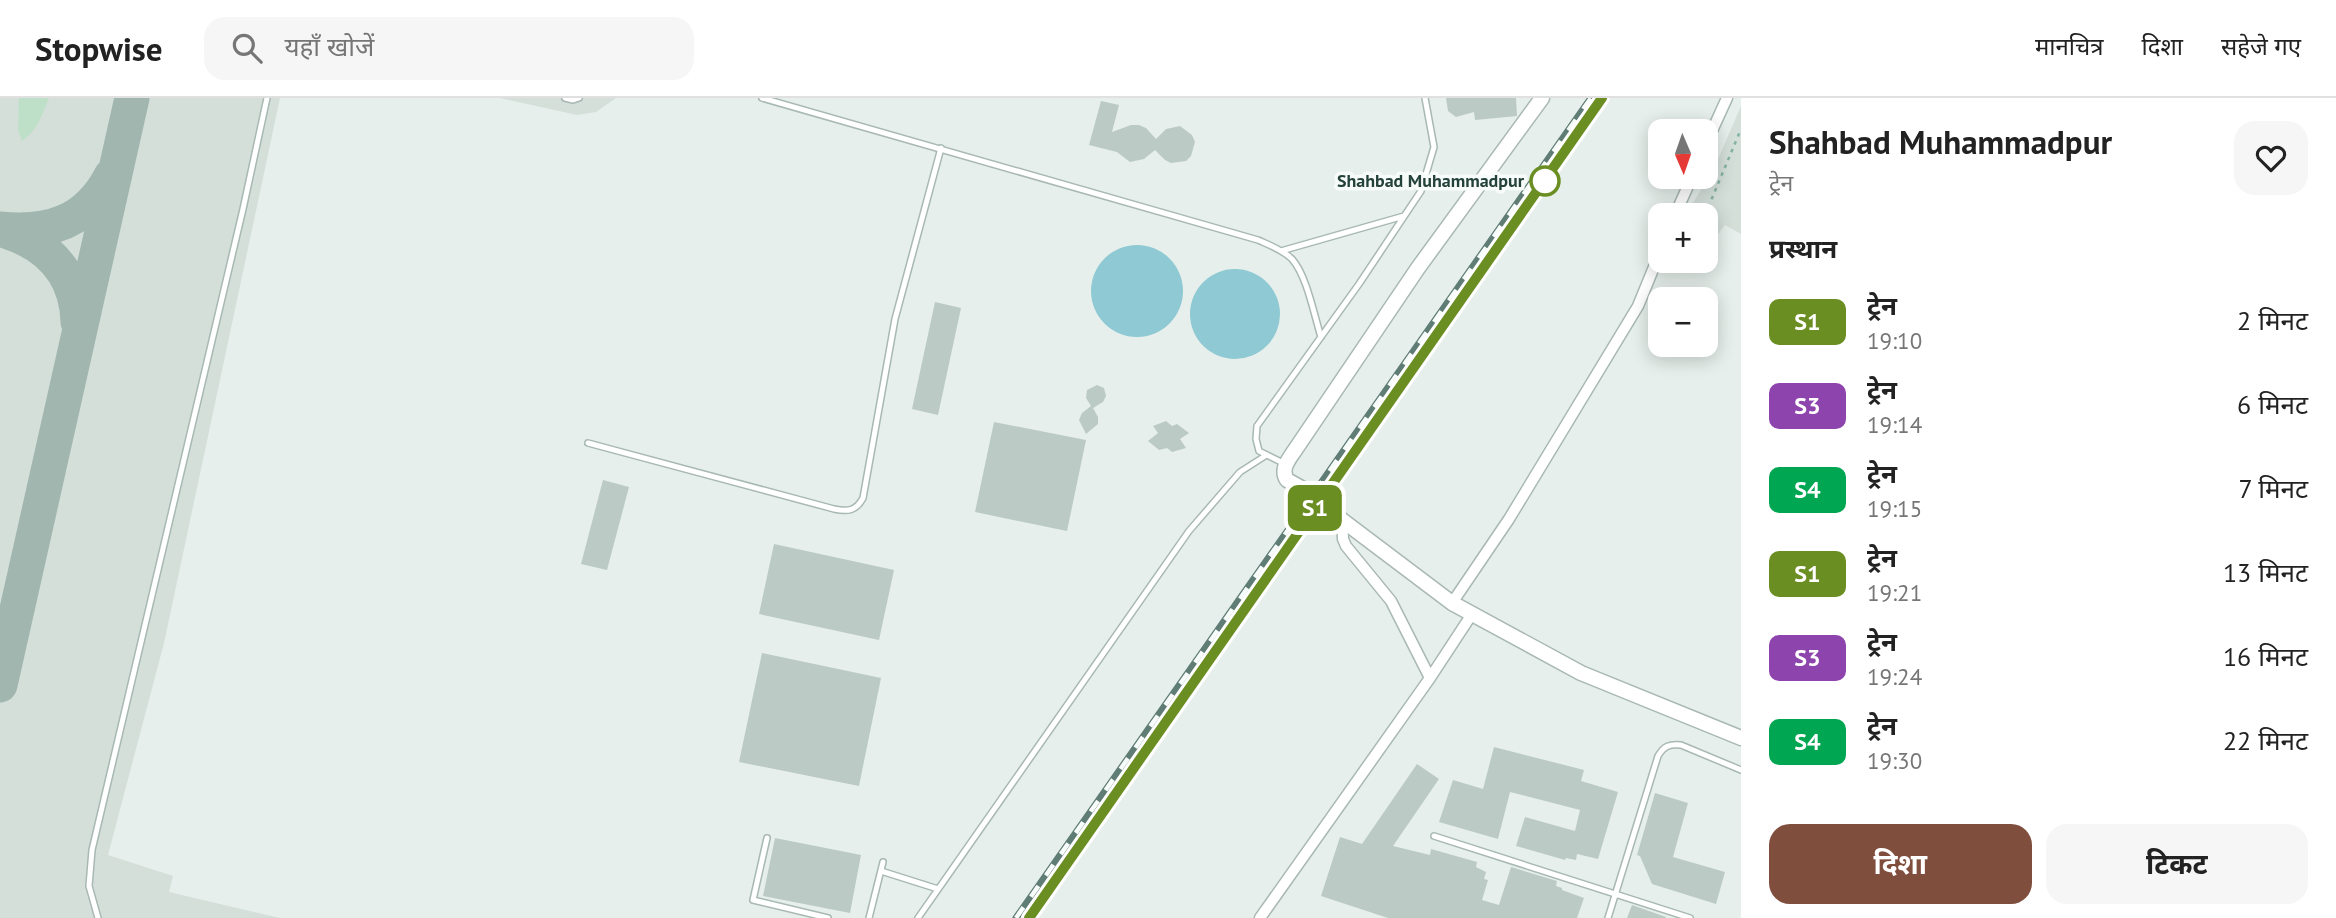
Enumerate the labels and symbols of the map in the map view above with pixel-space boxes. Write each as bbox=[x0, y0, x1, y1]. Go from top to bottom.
north arrow bbox=[1648, 119, 1718, 189]
marker: Shahbad Muhammadpur bbox=[1530, 166, 1560, 196]
place label: Shahbad Muhammadpur bbox=[1337, 169, 1525, 192]
line badge: S1 bbox=[1284, 485, 1346, 531]

